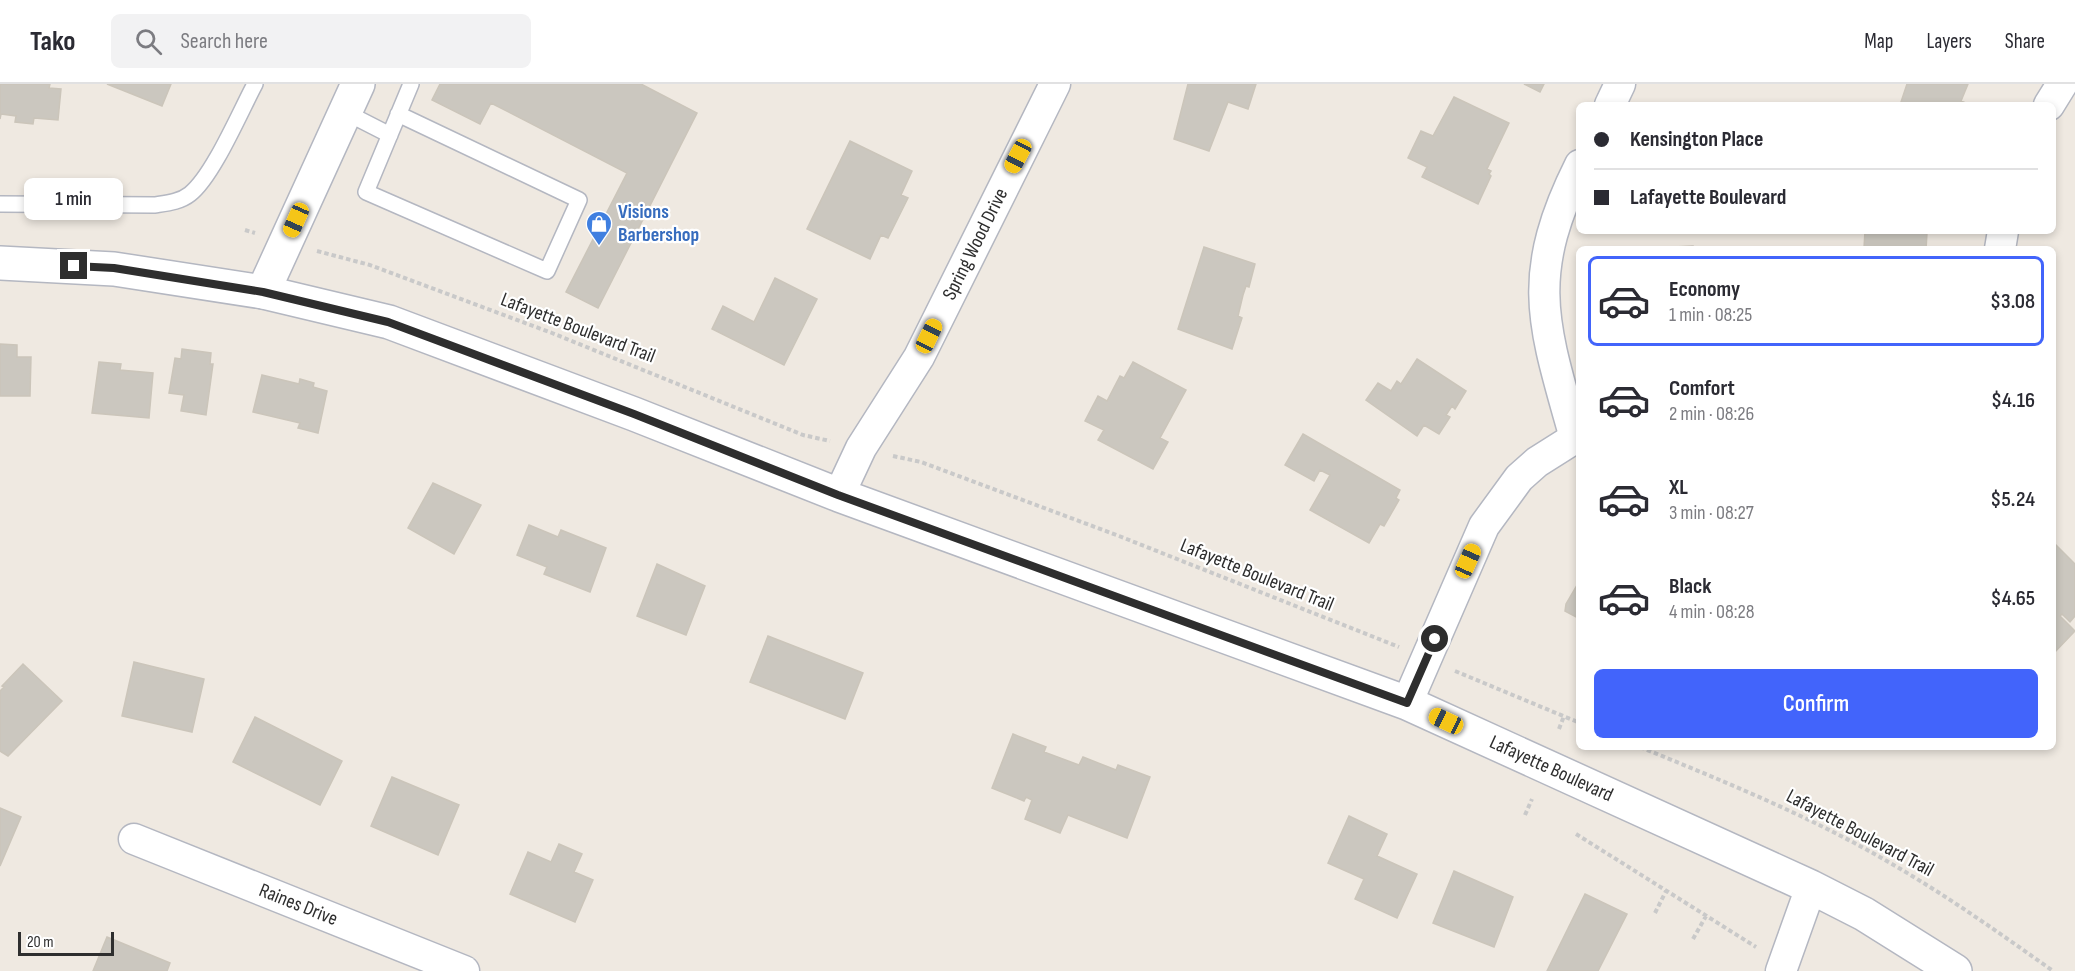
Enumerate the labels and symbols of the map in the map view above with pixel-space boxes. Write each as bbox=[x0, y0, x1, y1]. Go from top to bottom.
car bbox=[1002, 136, 1034, 176]
callout: 1 min bbox=[25, 179, 124, 221]
street label: Spring Wood Drive bbox=[937, 184, 1013, 304]
car bbox=[280, 200, 312, 240]
place label: Visions Barbershop bbox=[618, 200, 699, 247]
shop icon: Visions Barbershop bbox=[584, 209, 614, 247]
route end bbox=[60, 252, 87, 279]
street label: Lafayette Boulevard Trail bbox=[497, 288, 659, 368]
car bbox=[913, 316, 945, 356]
street label: Lafayette Boulevard Trail bbox=[1177, 533, 1337, 617]
car bbox=[1452, 541, 1484, 581]
route start bbox=[1421, 625, 1448, 652]
car bbox=[1426, 705, 1466, 737]
street label: Lafayette Boulevard bbox=[1486, 730, 1617, 807]
street label: Lafayette Boulevard Trail bbox=[1782, 784, 1938, 882]
street label: Raines Drive bbox=[256, 878, 341, 931]
scale bar bbox=[18, 929, 114, 956]

